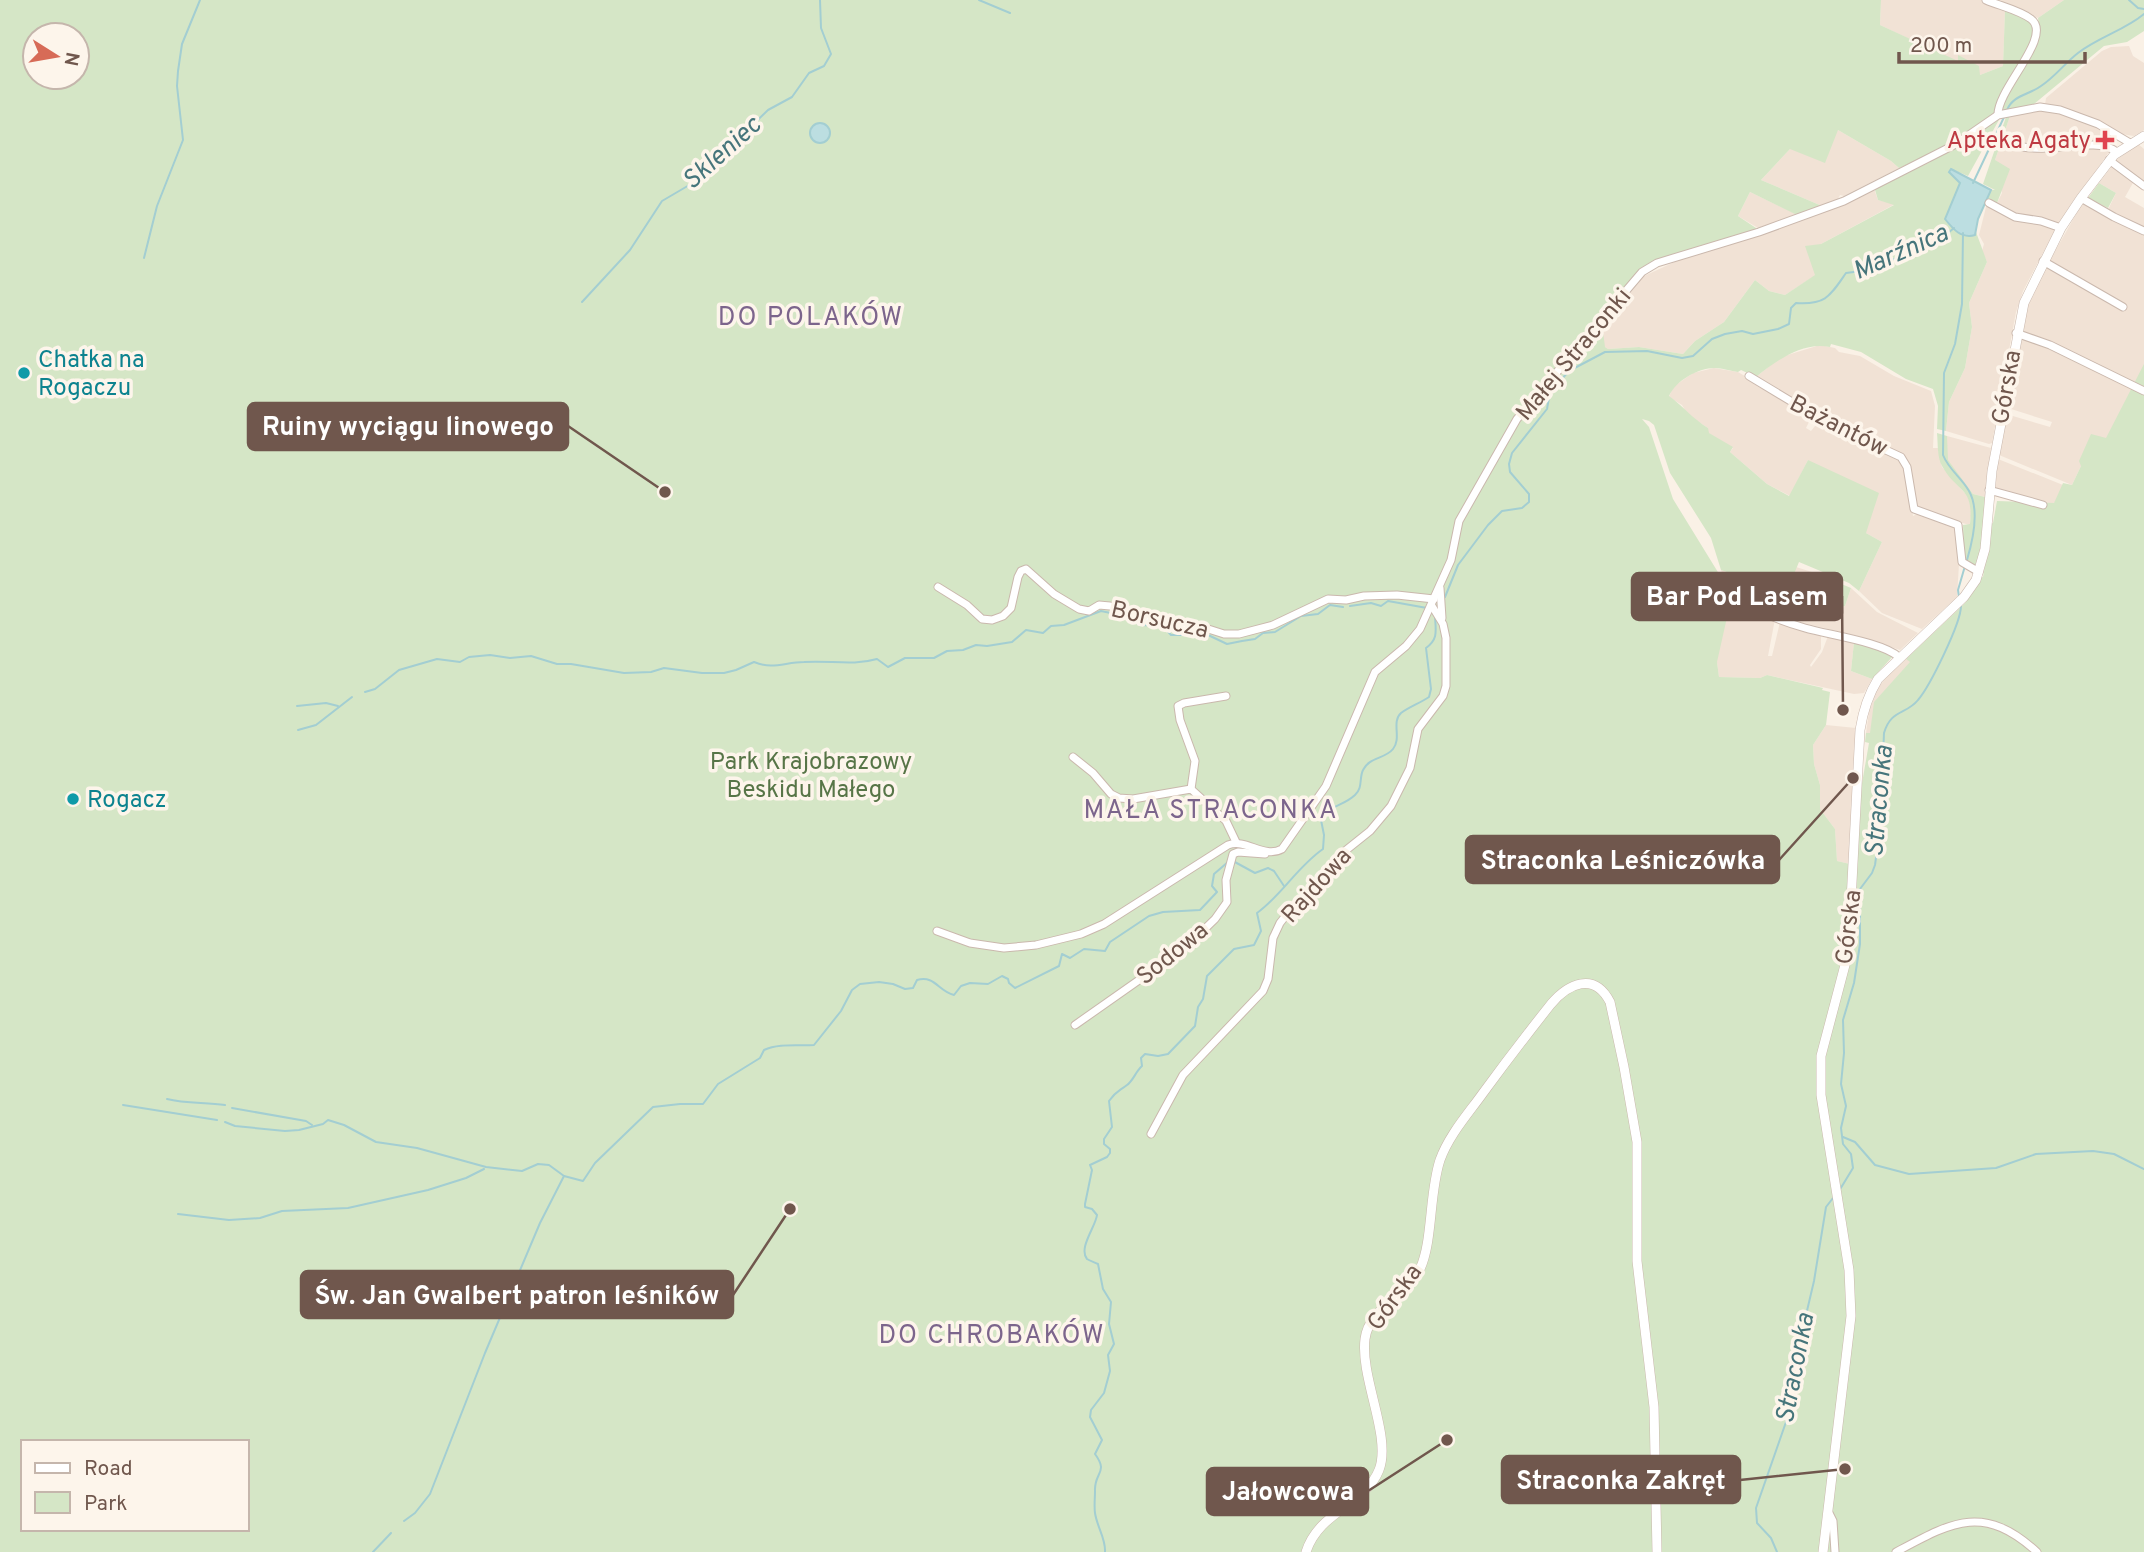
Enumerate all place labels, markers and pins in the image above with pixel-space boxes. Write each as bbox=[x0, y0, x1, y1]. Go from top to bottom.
place label: Apteka Agaty bbox=[1947, 127, 2091, 157]
marker: Apteka Agaty bbox=[2097, 132, 2113, 148]
place label: Chatka na Rogaczu bbox=[38, 346, 145, 404]
marker: Chatka na Rogaczu bbox=[16, 365, 32, 381]
callout: Ruiny wyciągu linowego bbox=[248, 403, 568, 450]
callout: Bar Pod Lasem bbox=[1632, 573, 1842, 620]
place label: Rogacz bbox=[87, 786, 167, 816]
marker: Rogacz bbox=[65, 791, 81, 807]
callout: Straconka Leśniczówka bbox=[1466, 836, 1779, 883]
callout: Św. Jan Gwalbert patron leśników bbox=[301, 1271, 733, 1318]
callout: Straconka Zakręt bbox=[1502, 1456, 1740, 1503]
callout: Jałowcowa bbox=[1207, 1468, 1368, 1515]

